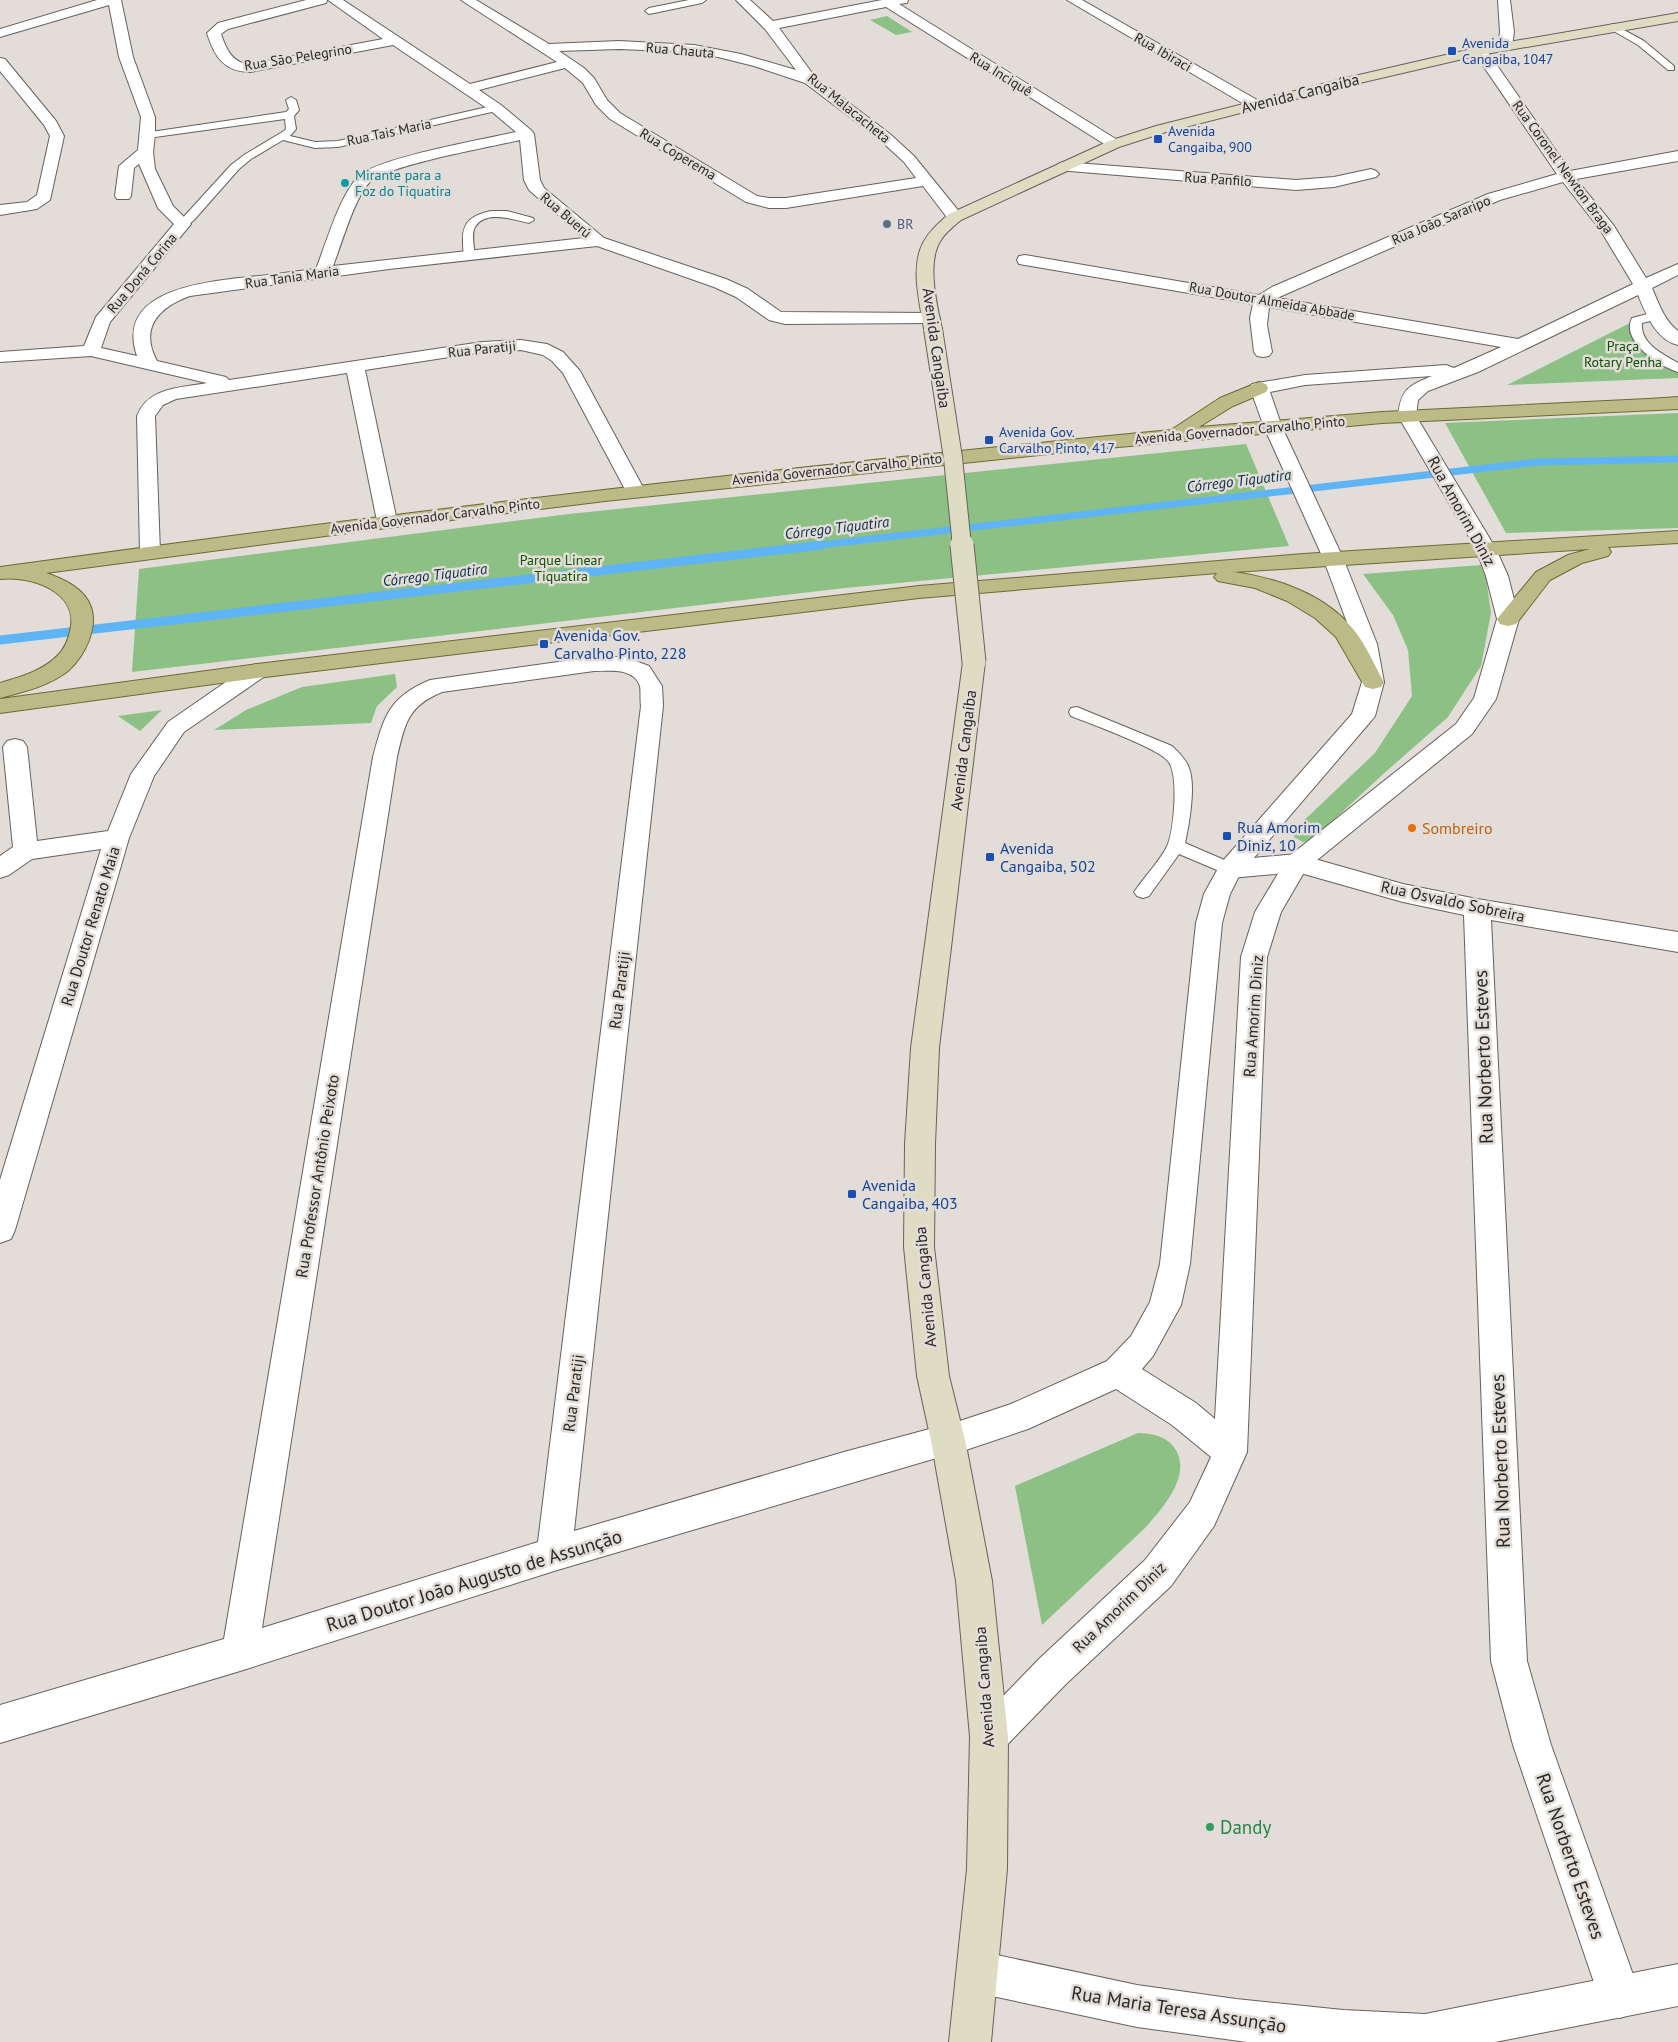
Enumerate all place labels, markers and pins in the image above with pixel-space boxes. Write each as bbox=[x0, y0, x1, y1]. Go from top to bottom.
place label: Avenida Cangaiba, 1047 bbox=[1462, 34, 1553, 68]
marker: Avenida Cangaiba, 1047 bbox=[1446, 45, 1458, 57]
place label: Avenida Cangaiba, 900 bbox=[1168, 122, 1252, 156]
marker: Avenida Cangaiba, 900 bbox=[1152, 133, 1164, 145]
place label: Mirante para a Foz do Tiquatira bbox=[355, 166, 451, 200]
marker: Mirante para a Foz do Tiquatira bbox=[339, 177, 351, 189]
place label: BR bbox=[897, 215, 914, 233]
marker: BR bbox=[881, 218, 893, 230]
place label: Avenida Gov. Carvalho Pinto, 417 bbox=[999, 423, 1115, 457]
marker: Avenida Gov. Carvalho Pinto, 417 bbox=[983, 434, 995, 446]
place label: Avenida Gov. Carvalho Pinto, 228 bbox=[554, 625, 687, 663]
marker: Avenida Gov. Carvalho Pinto, 228 bbox=[538, 638, 550, 650]
place label: Rua Amorim Diniz, 10 bbox=[1237, 817, 1320, 855]
place label: Sombreiro bbox=[1422, 818, 1493, 838]
marker: Sombreiro bbox=[1406, 822, 1418, 834]
marker: Rua Amorim Diniz, 10 bbox=[1221, 830, 1233, 842]
place label: Avenida Cangaiba, 502 bbox=[1000, 838, 1096, 876]
marker: Avenida Cangaiba, 502 bbox=[984, 851, 996, 863]
place label: Avenida Cangaiba, 403 bbox=[862, 1175, 958, 1213]
marker: Avenida Cangaiba, 403 bbox=[846, 1188, 858, 1200]
place label: Dandy bbox=[1220, 1815, 1271, 1839]
marker: Dandy bbox=[1204, 1821, 1216, 1833]

